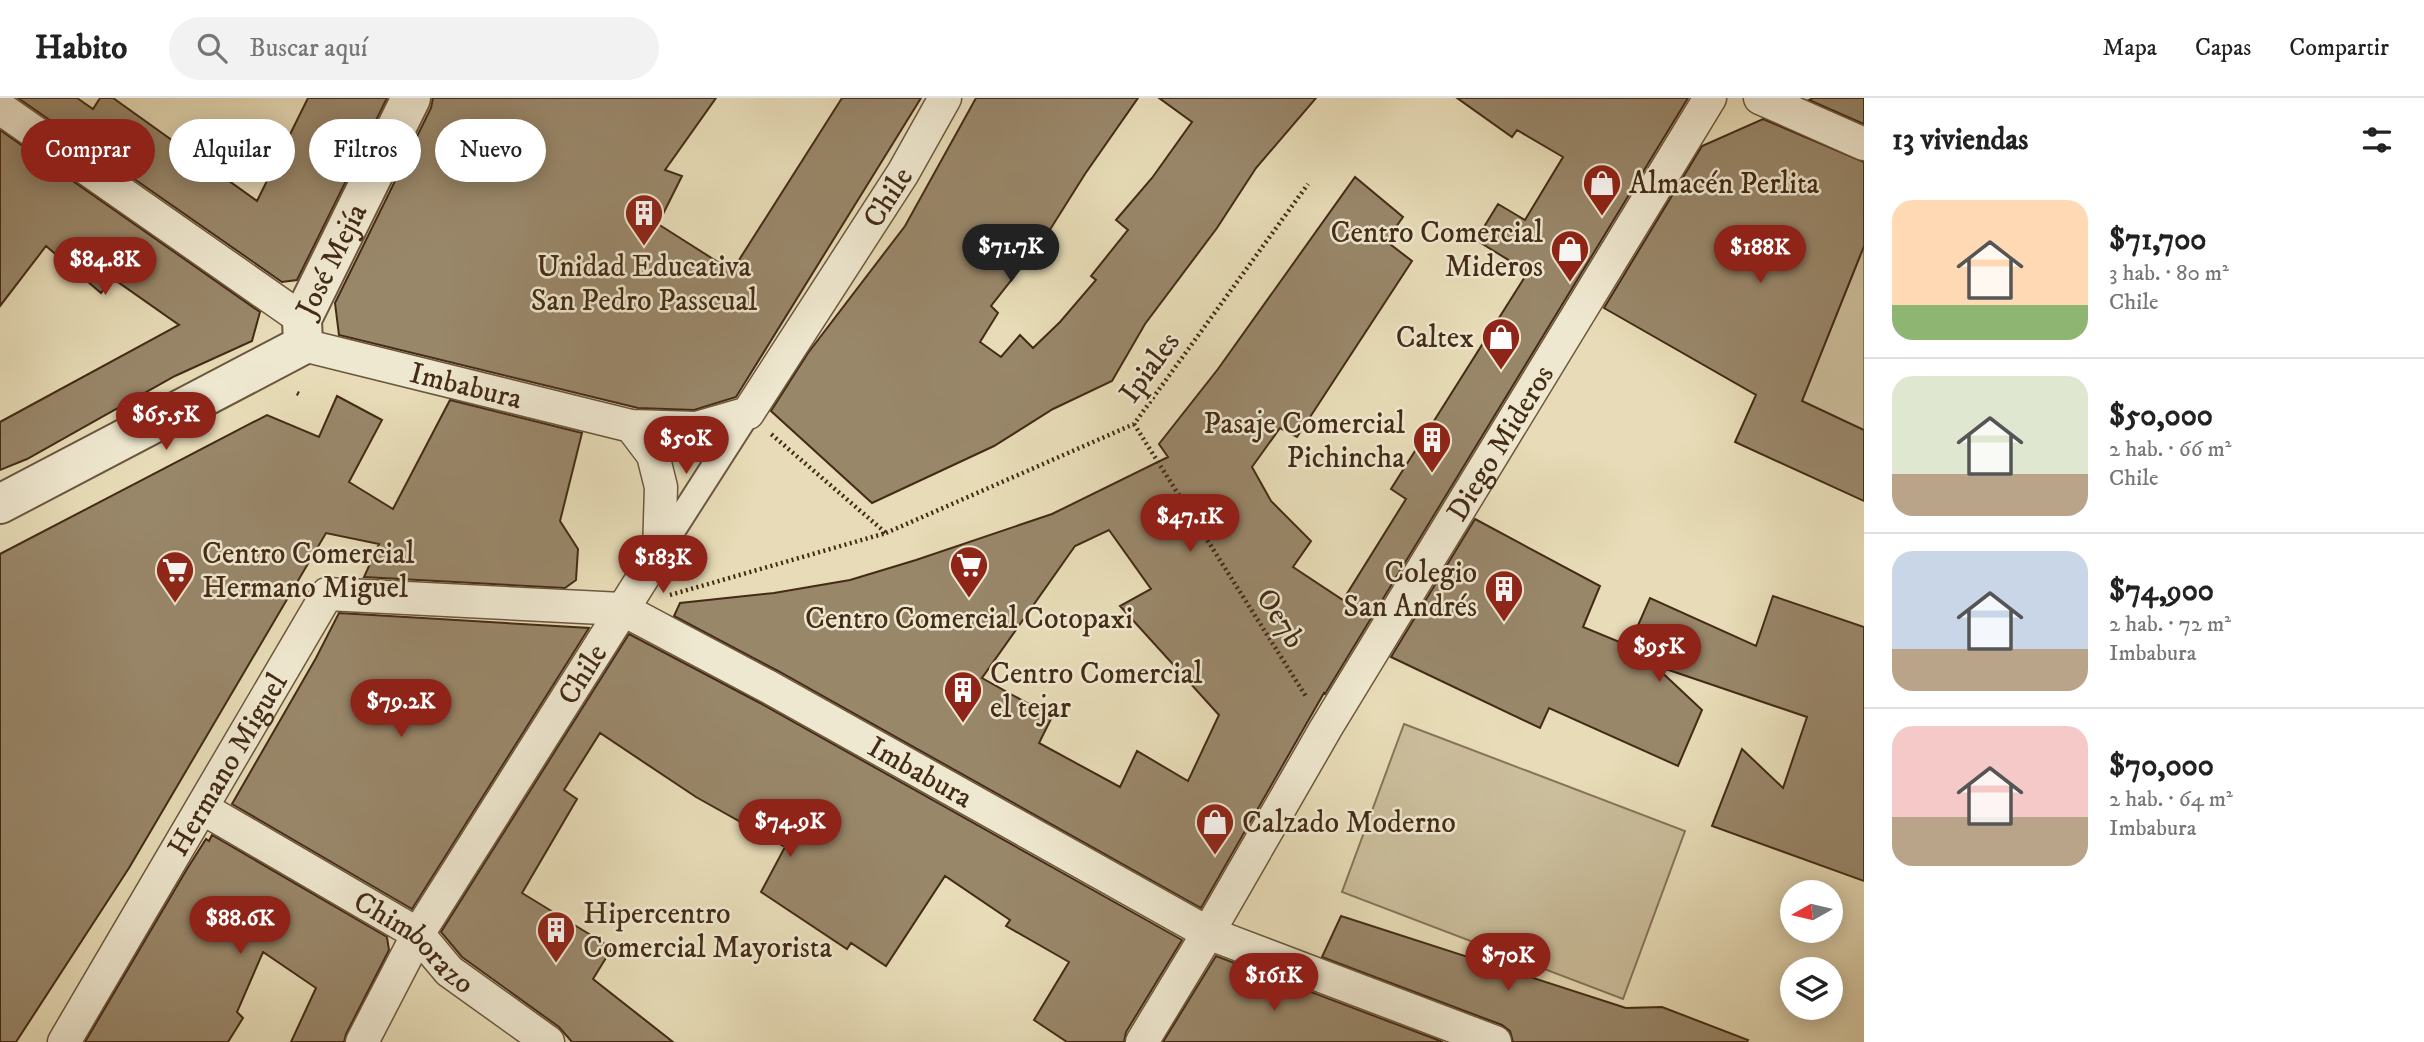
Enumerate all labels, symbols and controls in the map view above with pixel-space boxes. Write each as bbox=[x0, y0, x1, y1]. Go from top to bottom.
search box bbox=[169, 17, 659, 80]
text: Habito bbox=[35, 28, 127, 69]
icon: search bbox=[193, 29, 231, 67]
text: Buscar aquí bbox=[249, 32, 368, 65]
text: Mapa bbox=[2103, 33, 2157, 63]
text: Capas bbox=[2195, 33, 2251, 63]
text: Compartir bbox=[2289, 33, 2389, 63]
chip: Comprar bbox=[21, 119, 155, 182]
chip: Alquilar bbox=[169, 119, 295, 182]
chip: Filtros bbox=[309, 119, 421, 182]
chip: Nuevo bbox=[435, 119, 546, 182]
icon: filters bbox=[2358, 121, 2396, 159]
text: 13 viviendas bbox=[1892, 122, 2028, 159]
street label: Chile bbox=[856, 161, 922, 235]
shop icon: Almacén Perlita bbox=[1581, 162, 1623, 217]
place label: Almacén Perlita bbox=[1629, 166, 1820, 203]
building icon: Unidad Educativa San Pedro Passcual bbox=[623, 192, 665, 247]
street label: José Mejía bbox=[288, 198, 376, 326]
place label: Centro Comercial Mideros bbox=[1330, 215, 1543, 286]
text: $71,700 bbox=[2109, 222, 2206, 259]
pin: $71.7K bbox=[954, 225, 1068, 284]
pin: $188K bbox=[1711, 226, 1809, 285]
shop icon: Centro Comercial Mideros bbox=[1549, 228, 1591, 283]
icon: home bbox=[1948, 228, 2032, 312]
text: $71.7K bbox=[978, 232, 1044, 261]
text: $188K bbox=[1730, 233, 1790, 262]
pin: $84.8K bbox=[48, 238, 162, 297]
text: $84.8K bbox=[70, 245, 140, 274]
place label: Unidad Educativa San Pedro Passcual bbox=[531, 249, 757, 320]
text: 3 hab. · 80 m² bbox=[2109, 259, 2229, 288]
text: Chile bbox=[2109, 288, 2159, 317]
shop icon: Caltex bbox=[1480, 316, 1522, 371]
place label: Caltex bbox=[1396, 320, 1474, 357]
street label: Ipiales bbox=[1112, 325, 1188, 411]
street label: Imbabura bbox=[406, 355, 526, 418]
street label: Diego Mideros bbox=[1439, 359, 1563, 529]
pin: $65.5K bbox=[109, 392, 223, 452]
text: $50,000 bbox=[2109, 398, 2213, 435]
text: $65.5K bbox=[132, 400, 200, 429]
icon: home bbox=[1948, 404, 2032, 488]
place label: Pasaje Comercial Pichincha bbox=[1203, 406, 1405, 477]
pin: $50K bbox=[645, 416, 727, 476]
building icon: Pasaje Comercial Pichincha bbox=[1411, 419, 1453, 474]
text: $50K bbox=[660, 424, 712, 453]
text: 2 hab. · 66 m² bbox=[2109, 435, 2232, 464]
text: Chile bbox=[2109, 464, 2159, 493]
pin: $47.1K bbox=[1133, 494, 1247, 554]
text: $47.1K bbox=[1156, 502, 1224, 531]
place label: Centro Comercial Hermano Miguel bbox=[202, 536, 415, 607]
pin: $183K bbox=[614, 536, 712, 595]
text: $183K bbox=[634, 543, 692, 572]
supermarket icon: Centro Comercial Cotopaxi bbox=[948, 544, 990, 599]
supermarket icon: Centro Comercial Hermano Miguel bbox=[154, 549, 196, 604]
place label: Colegio San Andrés bbox=[1343, 555, 1477, 626]
building icon: Colegio San Andrés bbox=[1483, 568, 1525, 623]
text: $74,900 bbox=[2109, 573, 2214, 610]
icon: home bbox=[1948, 579, 2032, 663]
street label: Oe7b bbox=[1247, 582, 1312, 656]
place label: Centro Comercial Cotopaxi bbox=[805, 601, 1133, 638]
text: 2 hab. · 72 m² bbox=[2109, 610, 2231, 639]
pin: $95K bbox=[1618, 624, 1700, 684]
text: $95K bbox=[1633, 632, 1685, 661]
street label: Chile bbox=[550, 638, 616, 712]
text: Imbabura bbox=[2109, 639, 2196, 668]
place label: Centro Comercial el tejar bbox=[990, 656, 1203, 727]
street label: Hermano Miguel bbox=[160, 667, 296, 863]
building icon: Centro Comercial el tejar bbox=[942, 669, 984, 724]
pin: $79.2K bbox=[344, 680, 458, 739]
text: $79.2K bbox=[366, 687, 436, 716]
street label: Imbabura bbox=[861, 729, 979, 817]
text: $70,000 bbox=[2109, 748, 2214, 785]
icon: home bbox=[1948, 754, 2032, 838]
text: 2 hab. · 64 m² bbox=[2109, 785, 2233, 814]
pin: $74.9K bbox=[733, 800, 847, 859]
shop icon: Calzado Moderno bbox=[1194, 801, 1236, 856]
place label: Calzado Moderno bbox=[1242, 805, 1456, 842]
text: $74.9K bbox=[754, 807, 826, 836]
text: Imbabura bbox=[2109, 814, 2196, 843]
north arrow bbox=[1780, 880, 1843, 943]
map controls bbox=[1780, 880, 1843, 1020]
street label: Chimborazo bbox=[347, 884, 481, 1003]
pin: $88.6K bbox=[183, 896, 297, 956]
place label: Hipercentro Comercial Mayorista bbox=[583, 896, 832, 967]
text: $88.6K bbox=[205, 904, 275, 933]
building icon: Hipercentro Comercial Mayorista bbox=[535, 909, 577, 964]
pin: $70K bbox=[1467, 934, 1549, 993]
text: $70K bbox=[1481, 941, 1535, 970]
pin: $161K bbox=[1225, 954, 1323, 1013]
button: layers bbox=[1780, 957, 1843, 1020]
text: $161K bbox=[1245, 961, 1303, 990]

